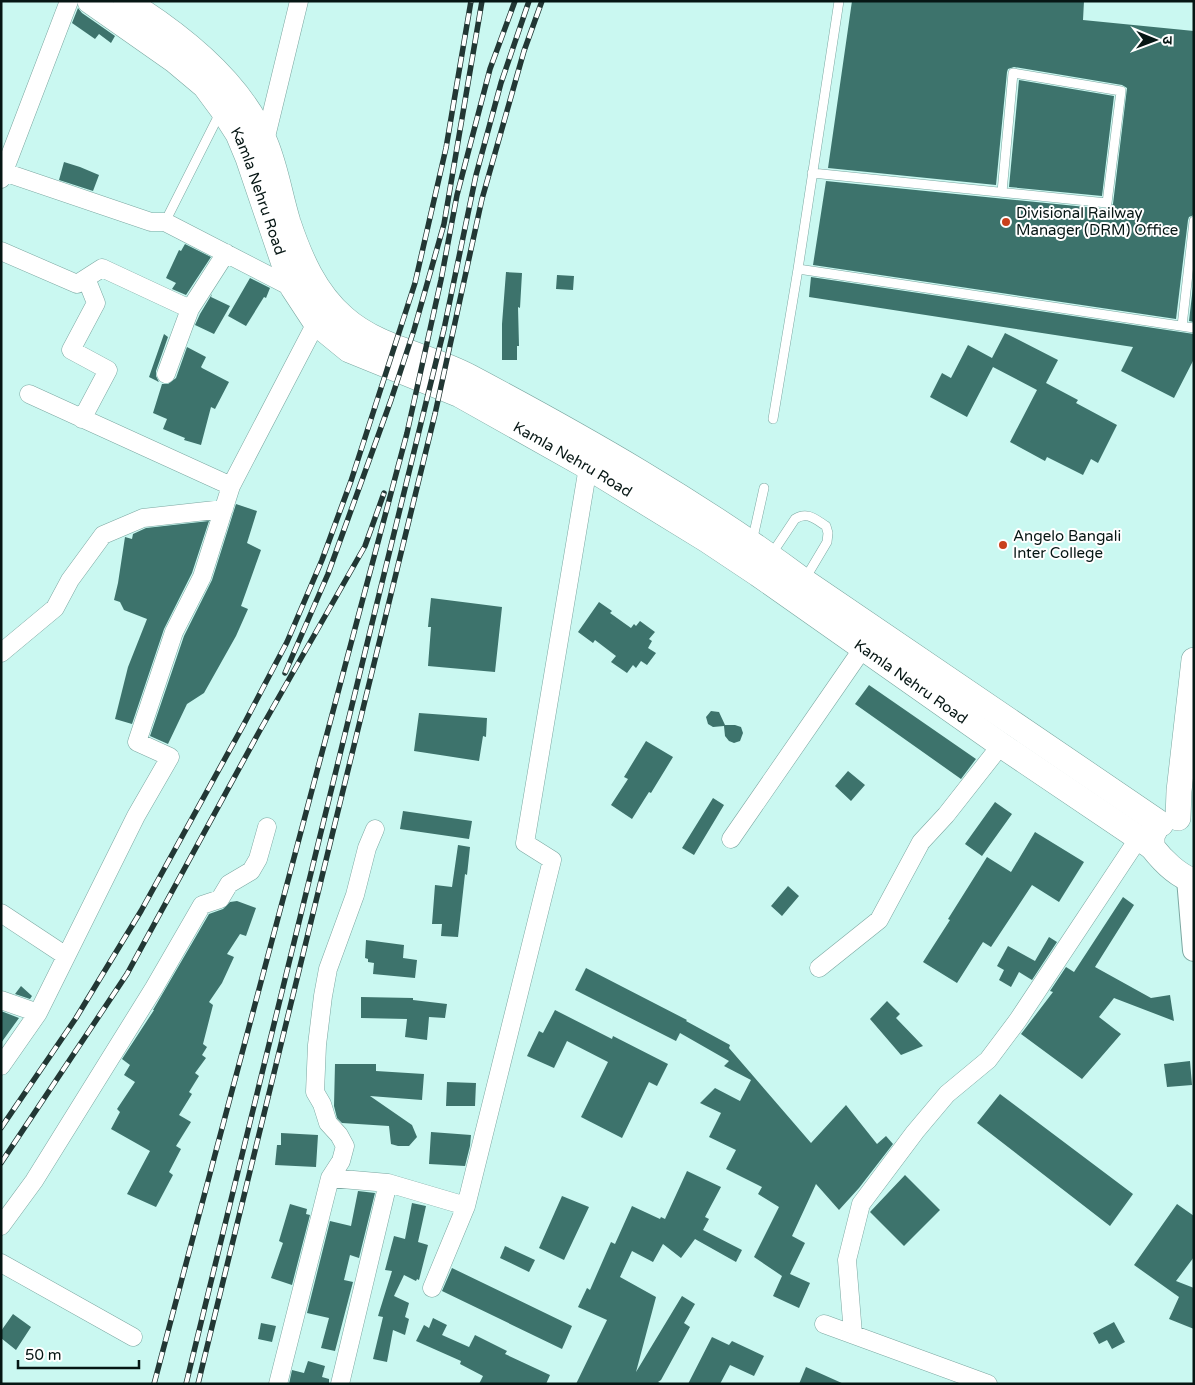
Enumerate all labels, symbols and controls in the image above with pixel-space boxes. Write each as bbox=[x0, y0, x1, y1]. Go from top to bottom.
north arrow bbox=[1130, 15, 1180, 65]
text: उ bbox=[1159, 36, 1176, 45]
street label: Kamla Nehru Road bbox=[227, 124, 289, 257]
place label: Divisional Railway Manager (DRM) Office bbox=[1016, 204, 1178, 239]
marker: Divisional Railway Manager (DRM) Office bbox=[1000, 216, 1012, 228]
street label: Kamla Nehru Road bbox=[510, 418, 635, 501]
place label: Angelo Bangali Inter College bbox=[1013, 527, 1121, 562]
marker: Angelo Bangali Inter College bbox=[997, 539, 1009, 551]
street label: Kamla Nehru Road bbox=[851, 636, 971, 728]
scale bar bbox=[18, 1338, 139, 1370]
text: 50 m bbox=[25, 1346, 62, 1364]

